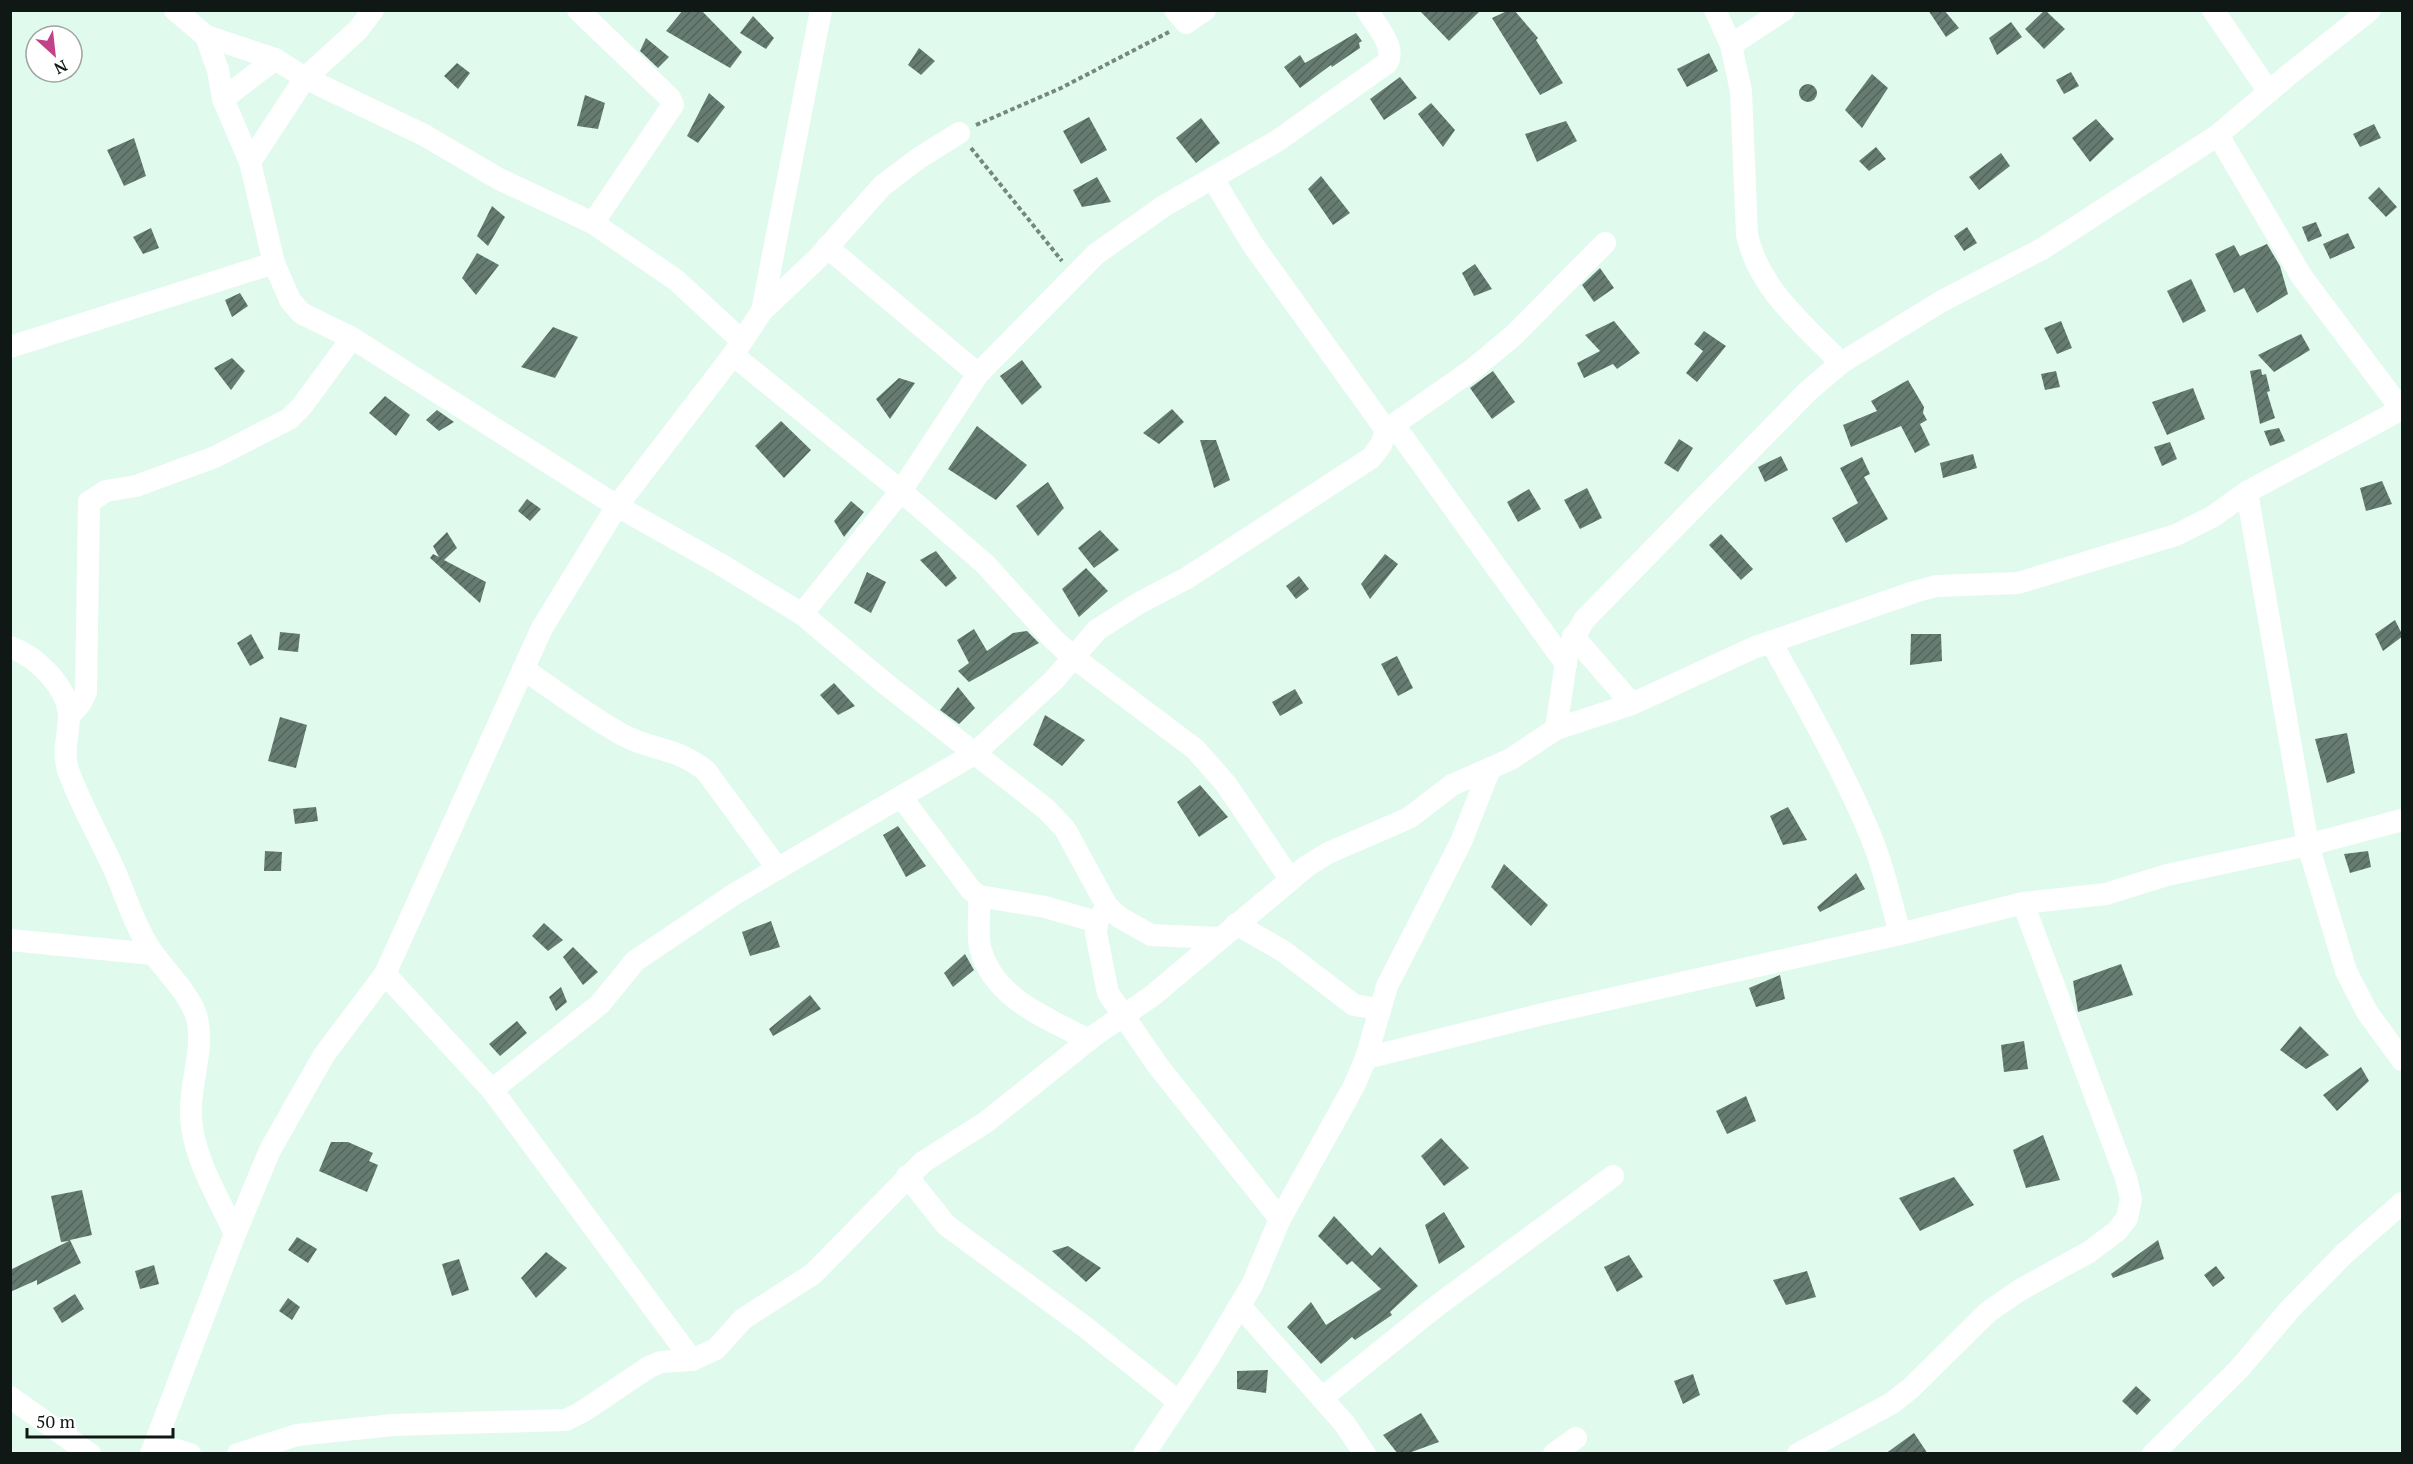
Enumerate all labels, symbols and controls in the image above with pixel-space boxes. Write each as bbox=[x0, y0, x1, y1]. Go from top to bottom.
north arrow bbox=[24, 24, 84, 84]
text: N bbox=[50, 55, 71, 80]
scale bar bbox=[27, 1401, 172, 1439]
text: 50 m bbox=[36, 1409, 76, 1433]

